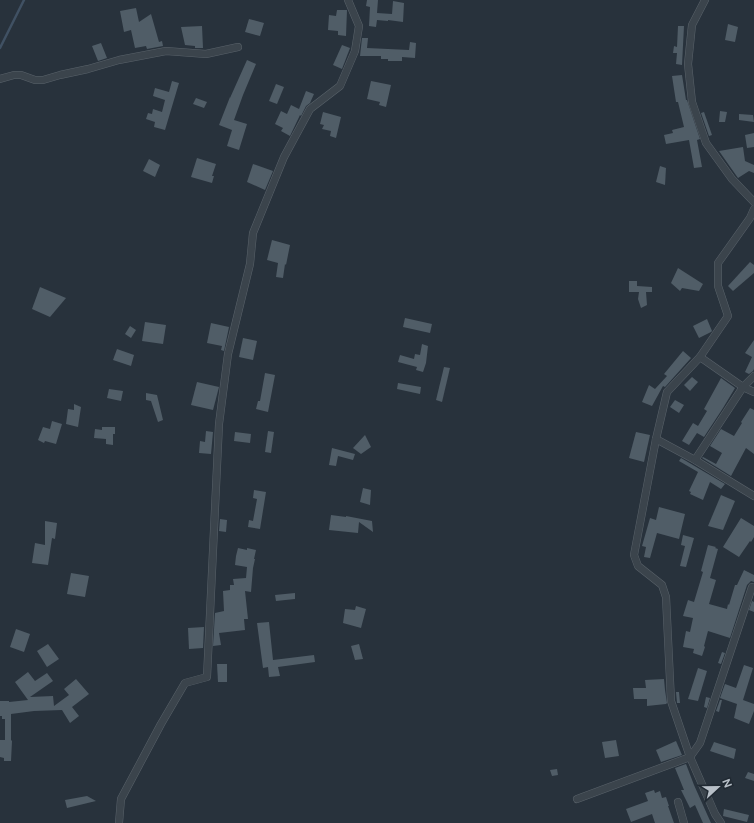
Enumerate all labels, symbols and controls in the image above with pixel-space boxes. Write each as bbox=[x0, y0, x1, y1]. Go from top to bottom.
north arrow bbox=[698, 767, 738, 807]
text: N bbox=[719, 777, 734, 790]

